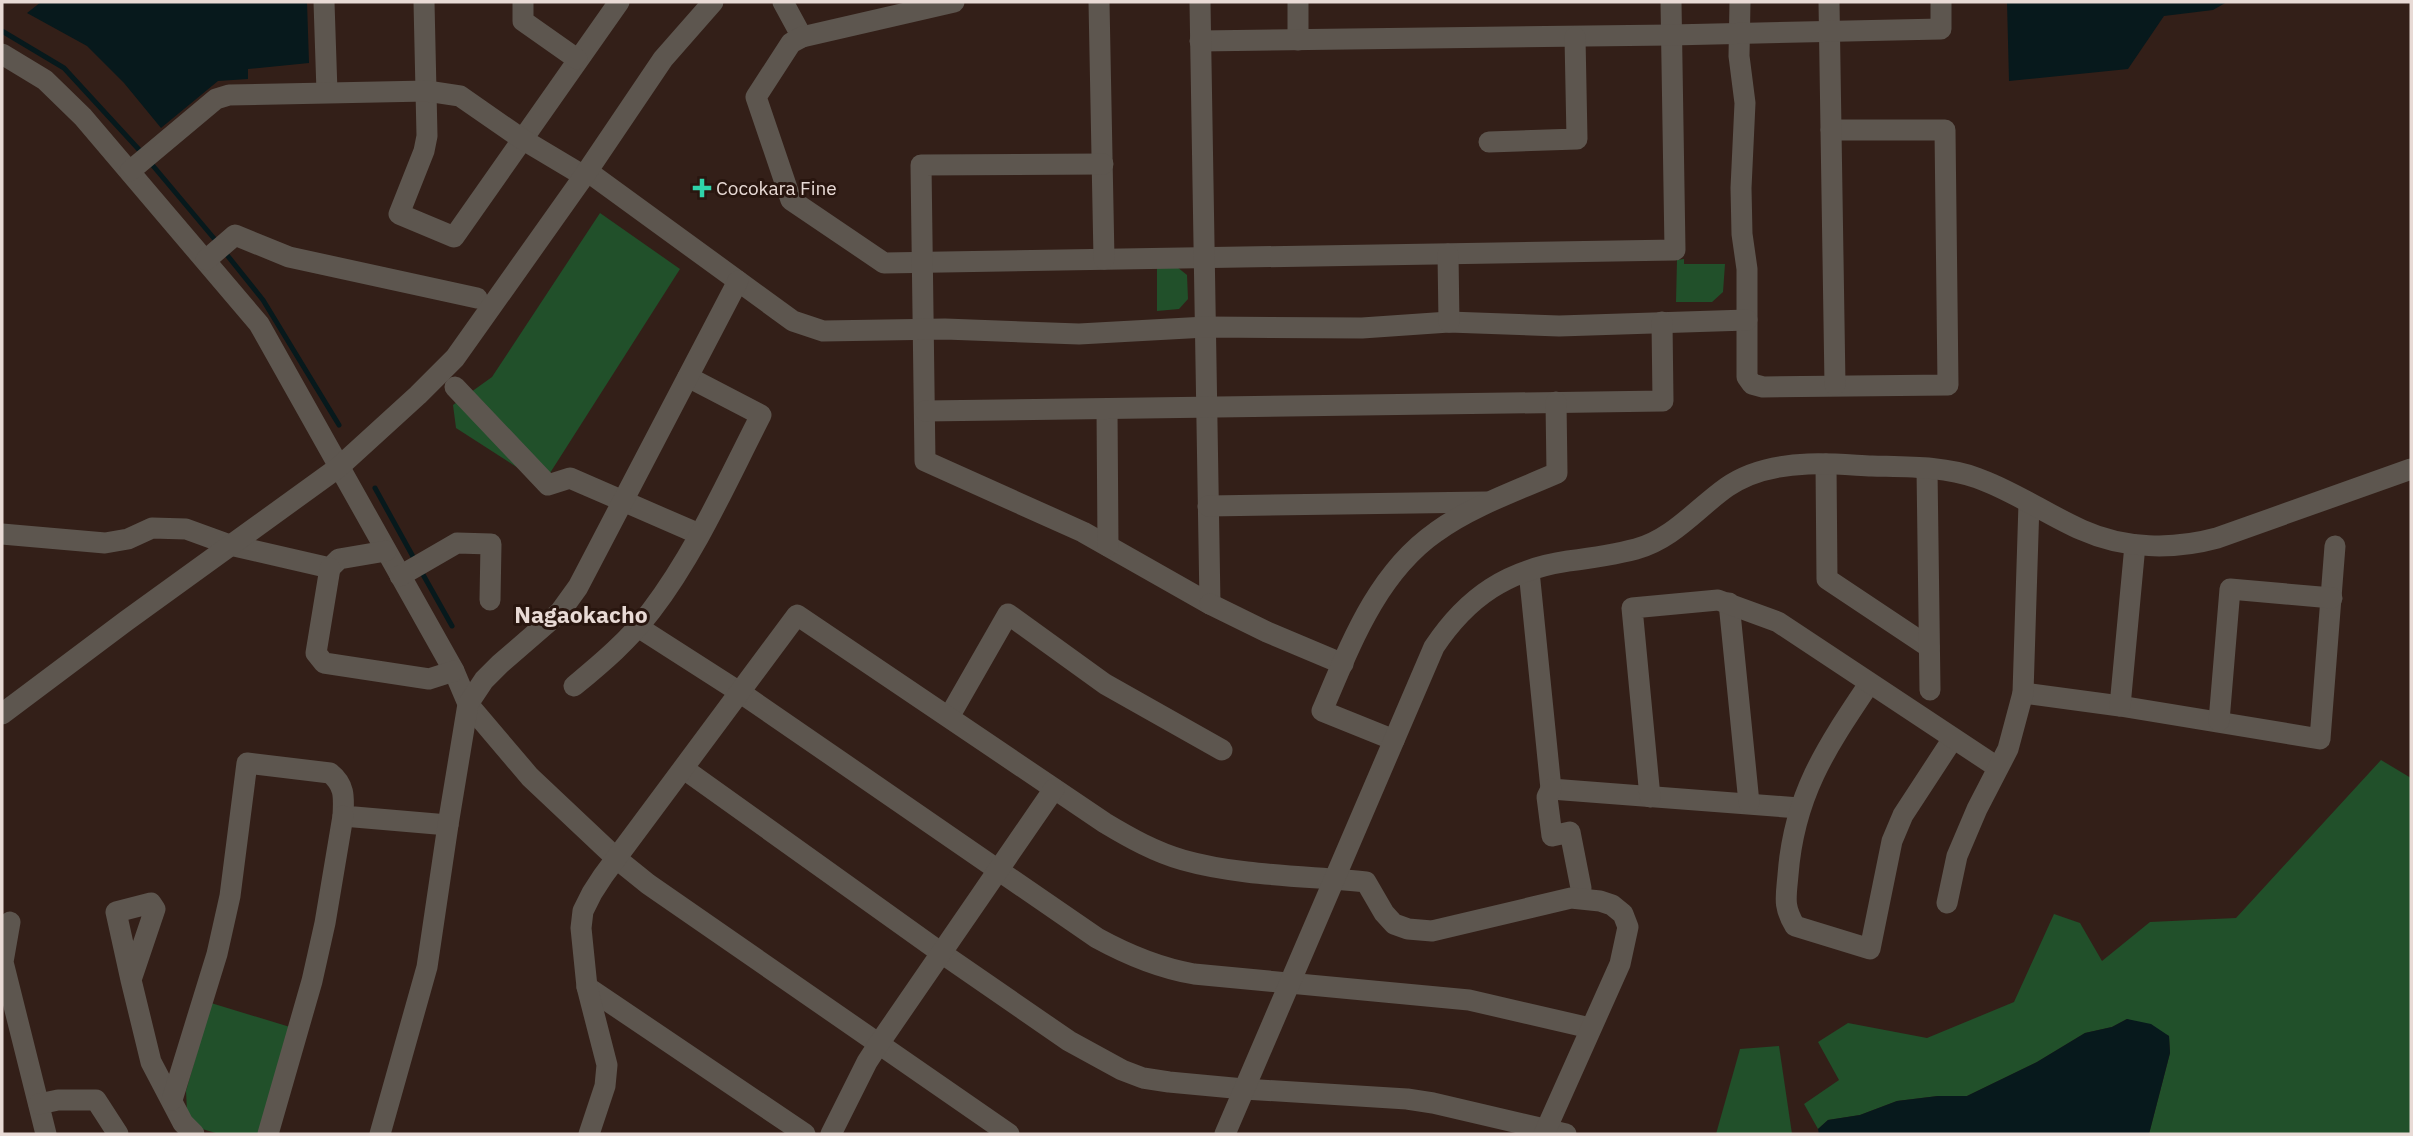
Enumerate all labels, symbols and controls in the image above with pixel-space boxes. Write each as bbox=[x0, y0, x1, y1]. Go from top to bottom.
place label: Cocokara Fine bbox=[716, 176, 837, 200]
marker: Cocokara Fine bbox=[694, 180, 710, 196]
district label: Nagaokacho bbox=[514, 599, 648, 629]

